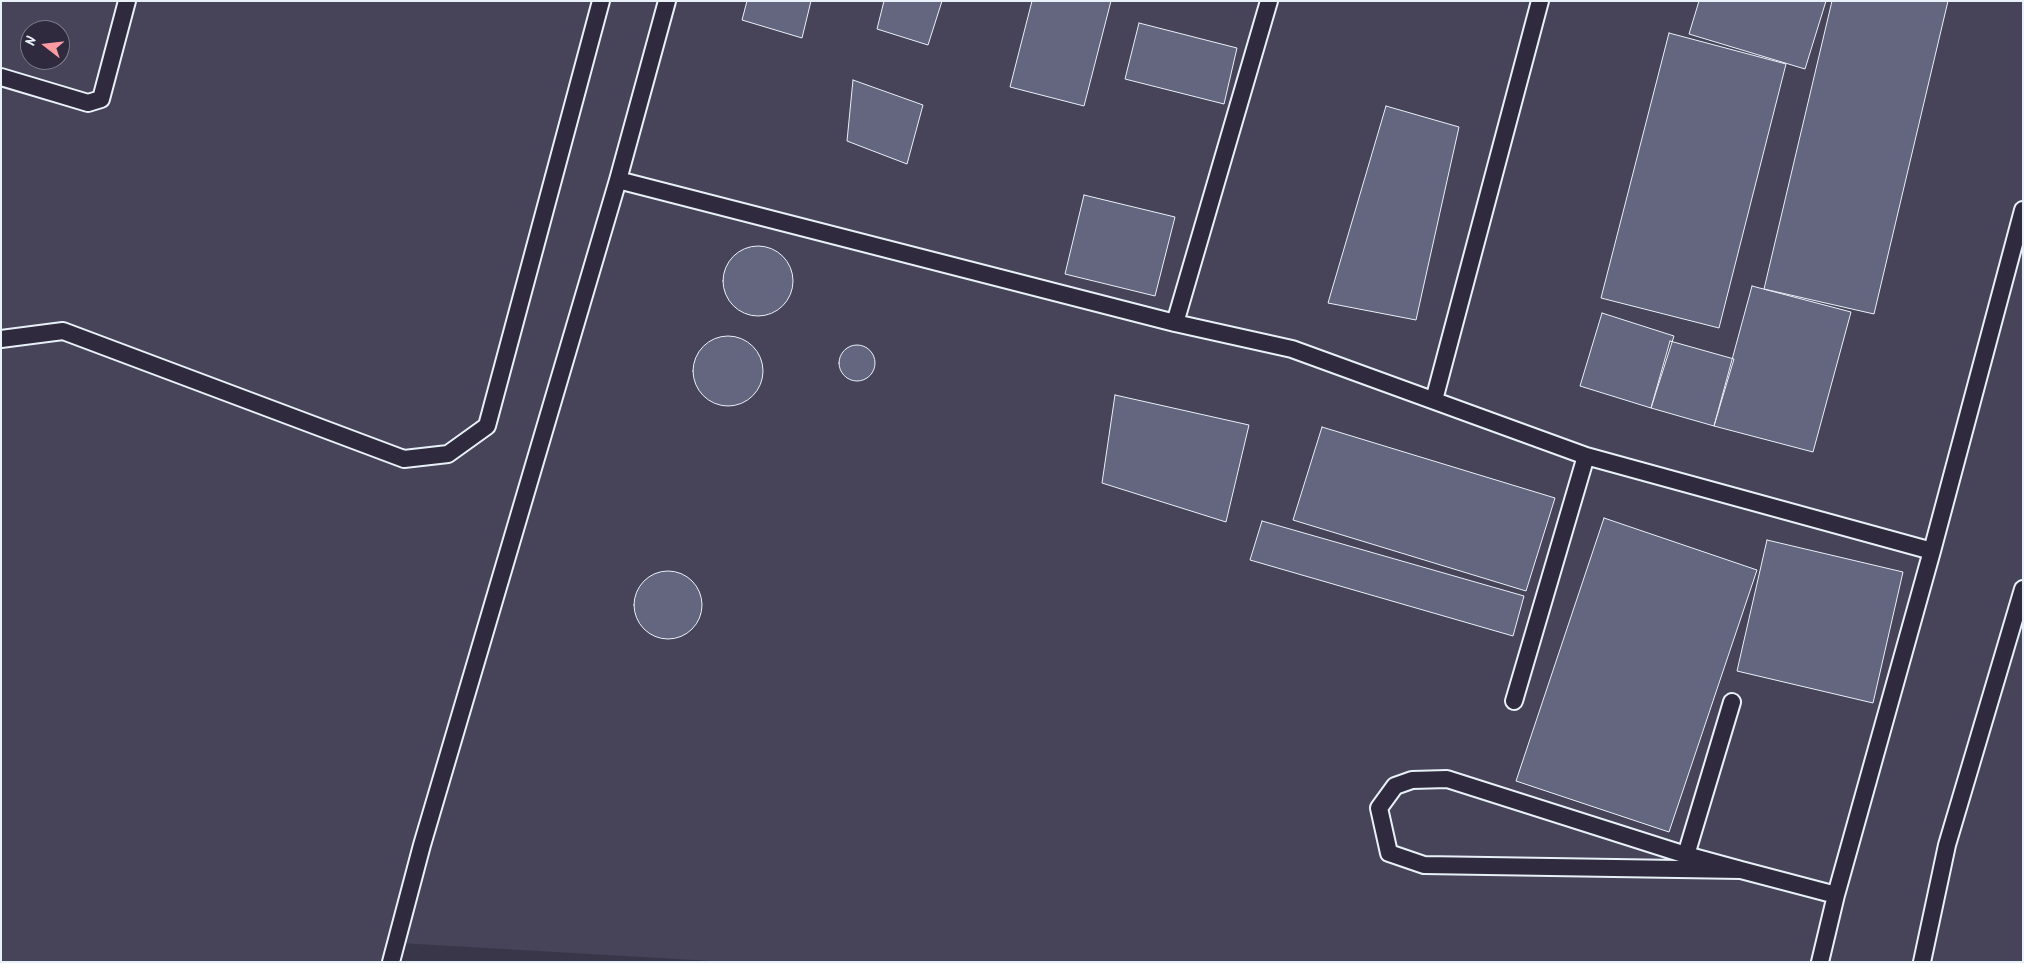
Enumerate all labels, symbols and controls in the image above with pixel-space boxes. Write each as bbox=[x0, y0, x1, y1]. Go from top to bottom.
north arrow bbox=[20, 20, 70, 70]
text: N bbox=[20, 34, 43, 48]

